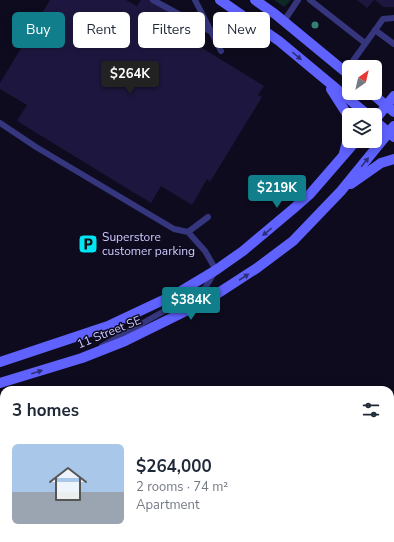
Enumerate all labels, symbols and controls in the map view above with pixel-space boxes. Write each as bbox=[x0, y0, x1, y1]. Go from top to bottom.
chip: Buy bbox=[12, 12, 65, 48]
chip: Rent bbox=[73, 12, 130, 48]
chip: Filters bbox=[138, 12, 205, 48]
chip: New bbox=[213, 12, 270, 48]
one-way arrow bbox=[292, 52, 302, 61]
north arrow bbox=[342, 60, 382, 100]
map controls bbox=[342, 60, 382, 148]
pin: $264K bbox=[102, 61, 158, 95]
text: $264K bbox=[110, 65, 150, 83]
button: layers bbox=[342, 108, 382, 148]
one-way arrow bbox=[360, 156, 369, 167]
pin: $219K bbox=[249, 175, 305, 209]
text: $219K bbox=[257, 179, 297, 197]
one-way arrow bbox=[262, 228, 273, 236]
place label: Superstore customer parking bbox=[102, 229, 195, 259]
parking icon: Superstore customer parking bbox=[77, 233, 99, 255]
one-way arrow bbox=[238, 273, 249, 281]
pin: $384K bbox=[163, 287, 219, 321]
text: $384K bbox=[171, 291, 211, 309]
street label: 11 Street SE bbox=[75, 312, 143, 352]
one-way arrow bbox=[32, 368, 44, 374]
text: 3 homes bbox=[12, 399, 79, 422]
icon: filters bbox=[360, 399, 382, 421]
text: $264,000 bbox=[136, 455, 212, 478]
icon: home bbox=[44, 460, 92, 508]
text: 2 rooms · 74 m² bbox=[136, 478, 228, 496]
text: Apartment bbox=[136, 496, 199, 514]

